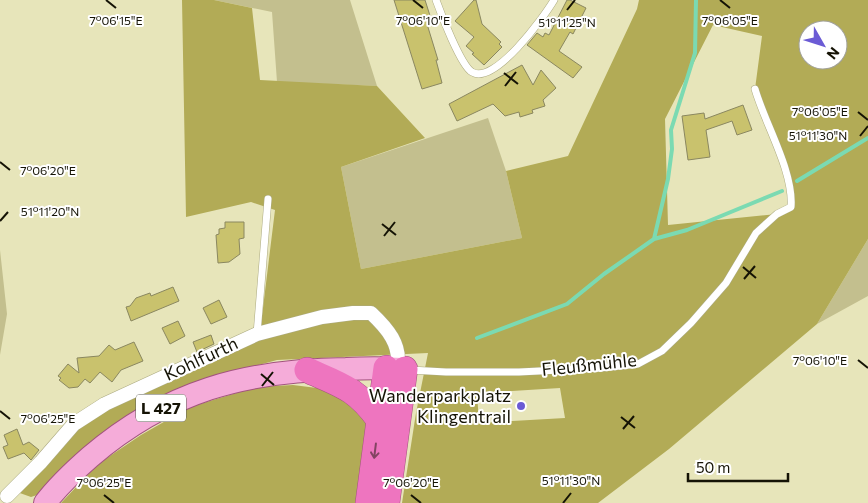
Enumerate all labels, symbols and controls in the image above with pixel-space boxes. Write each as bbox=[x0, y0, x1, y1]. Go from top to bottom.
text: 7°06'15"E bbox=[89, 13, 143, 27]
text: 7°06'10"E bbox=[396, 13, 450, 27]
text: 7°06'05"E bbox=[702, 13, 758, 27]
text: 51°11'25"N bbox=[538, 15, 596, 29]
north arrow bbox=[798, 20, 848, 70]
text: N bbox=[824, 44, 843, 63]
text: 7°06'05"E bbox=[792, 104, 848, 118]
text: 51°11'30"N bbox=[789, 128, 847, 142]
text: 7°06'20"E bbox=[20, 163, 76, 177]
text: 51°11'20"N bbox=[21, 204, 79, 218]
street label: Kohlfurth bbox=[160, 331, 241, 385]
street label: Fleußmühle bbox=[540, 348, 638, 380]
text: 7°06'10"E bbox=[793, 353, 847, 367]
place label: Wanderparkplatz Klingentrail bbox=[369, 384, 511, 427]
road number: L 427 bbox=[136, 394, 186, 422]
marker: Wanderparkplatz Klingentrail bbox=[515, 400, 527, 412]
text: 7°06'25"E bbox=[21, 411, 75, 425]
one-way arrow bbox=[370, 443, 380, 459]
scale bar bbox=[688, 450, 788, 482]
text: 50 m bbox=[696, 458, 730, 476]
text: 51°11'30"N bbox=[542, 473, 600, 487]
text: 7°06'25"E bbox=[77, 475, 131, 489]
text: 7°06'20"E bbox=[383, 475, 439, 489]

